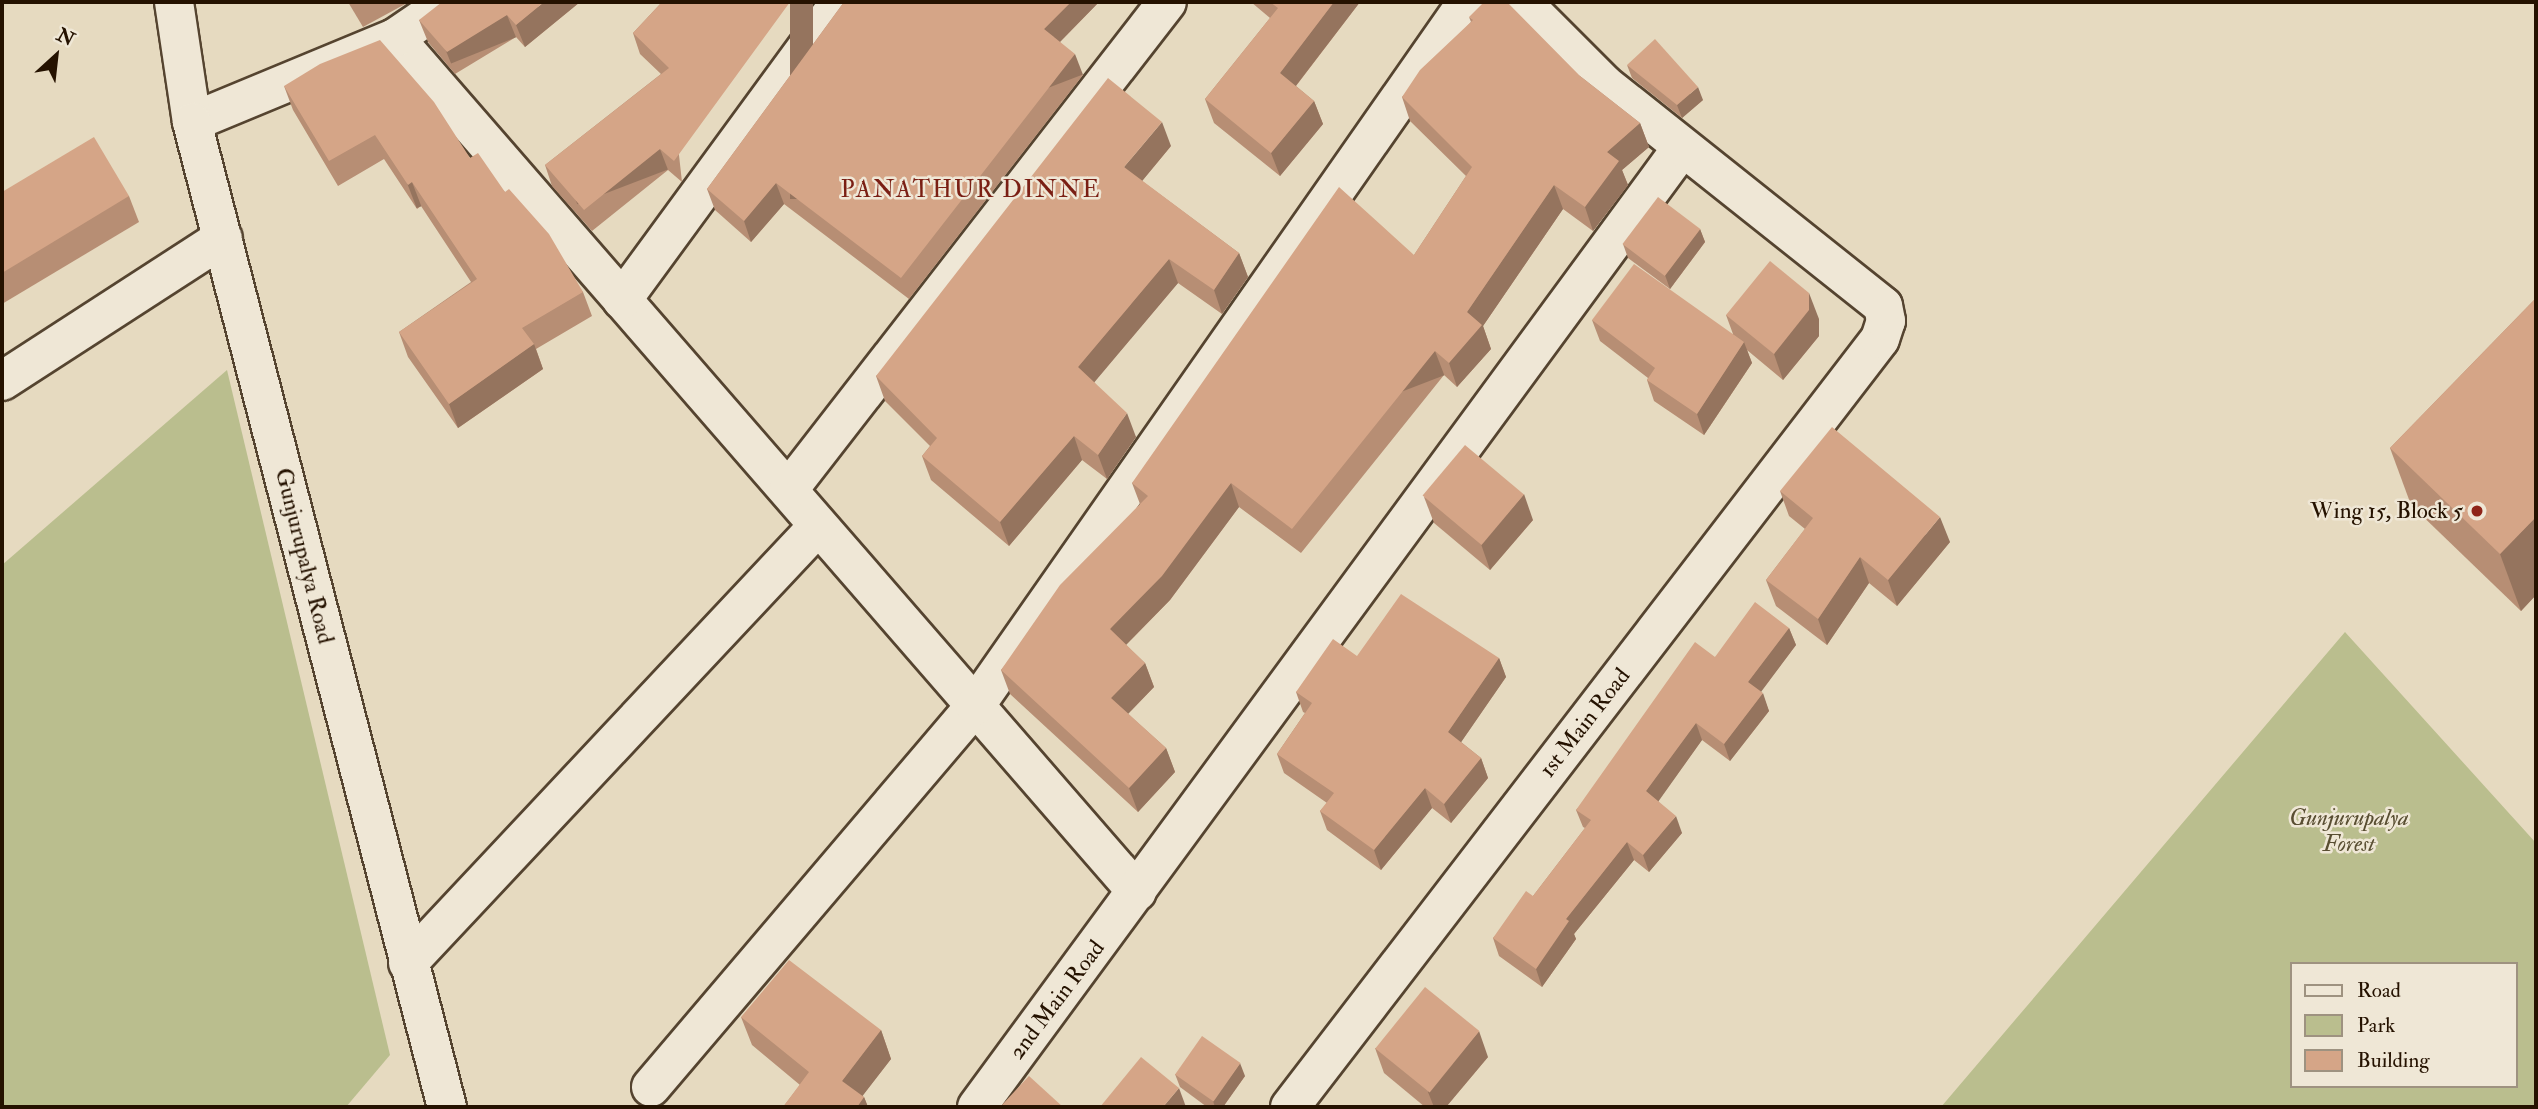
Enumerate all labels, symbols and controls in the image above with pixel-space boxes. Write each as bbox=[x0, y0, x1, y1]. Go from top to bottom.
north arrow bbox=[21, 21, 91, 91]
text: N bbox=[52, 23, 79, 52]
district label: PANATHUR DINNE bbox=[842, 176, 1100, 204]
street label: Gunjurupalya Road bbox=[269, 465, 339, 647]
place label: Wing 15, Block 5 bbox=[2310, 497, 2463, 525]
marker: Wing 15, Block 5 bbox=[2469, 503, 2485, 519]
street label: 1st Main Road bbox=[1534, 663, 1636, 783]
park label: Gunjurupalya Forest bbox=[2289, 804, 2409, 858]
street label: 2nd Main Road bbox=[1003, 935, 1111, 1065]
legend bbox=[2290, 962, 2517, 1088]
text: Road bbox=[2357, 977, 2401, 1004]
text: Park bbox=[2357, 1012, 2395, 1039]
text: Building bbox=[2357, 1047, 2430, 1074]

